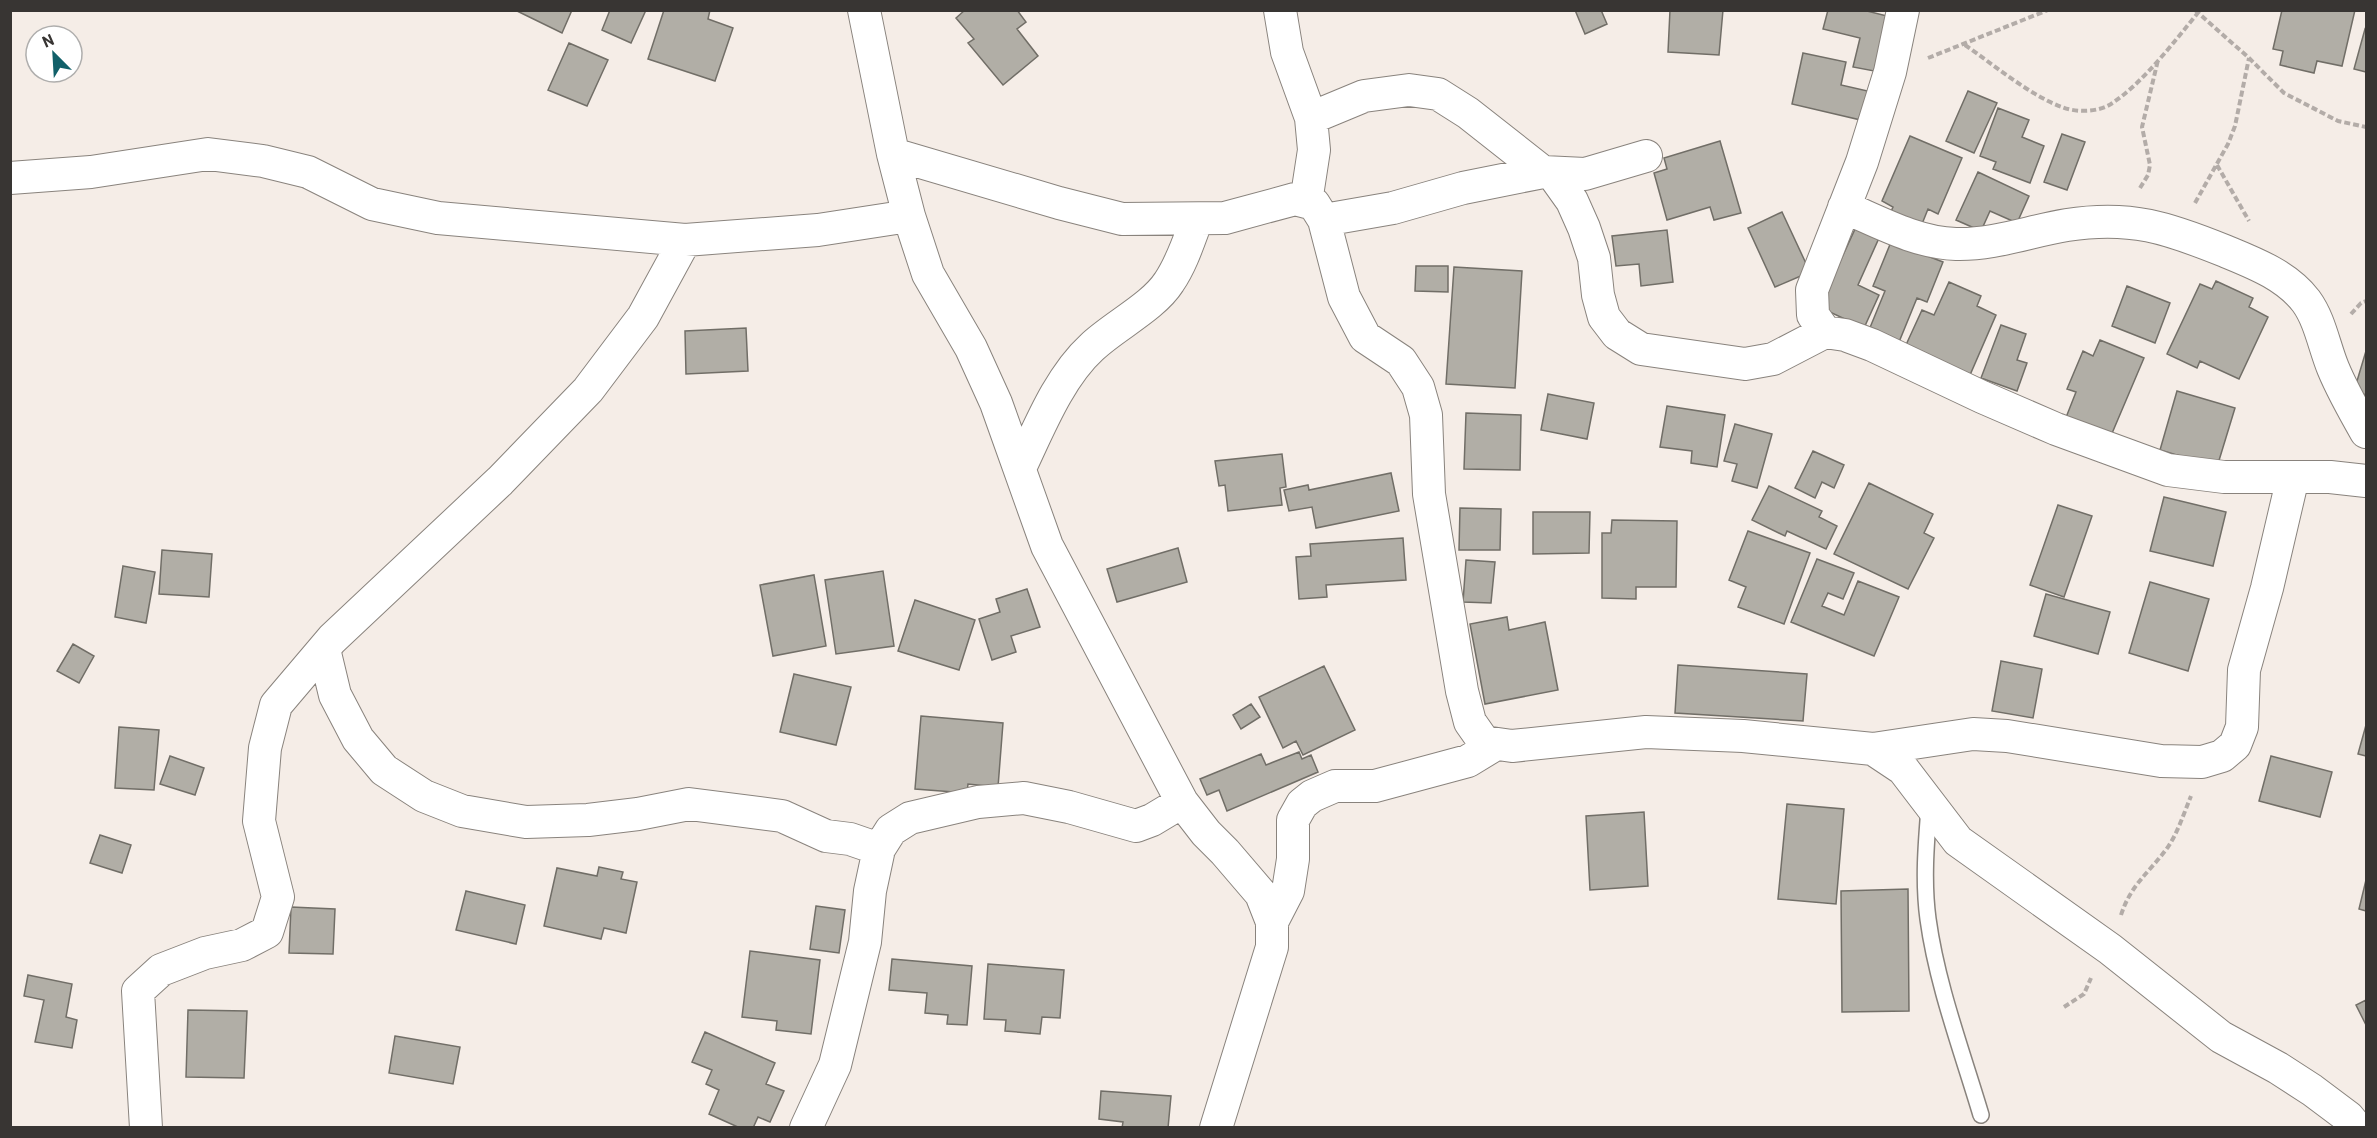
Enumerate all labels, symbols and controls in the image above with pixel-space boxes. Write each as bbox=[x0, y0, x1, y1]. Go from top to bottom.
north arrow bbox=[24, 24, 84, 84]
text: N bbox=[39, 29, 56, 51]

